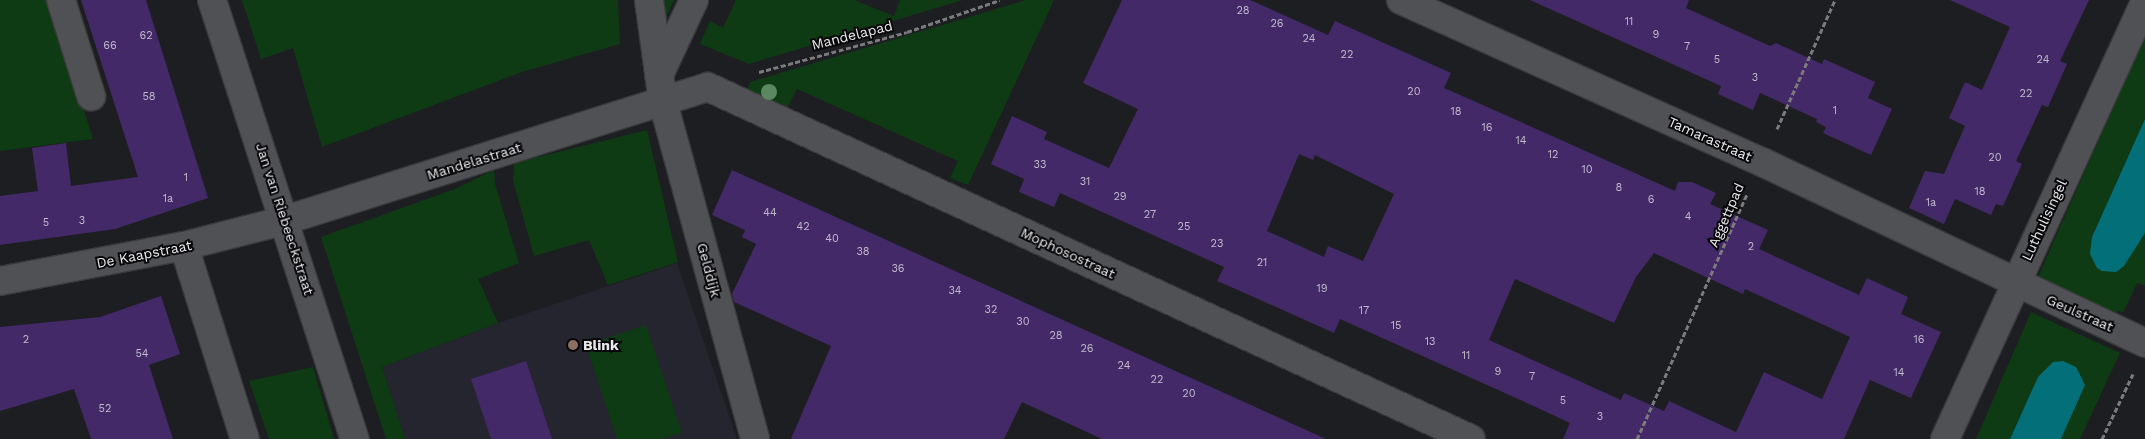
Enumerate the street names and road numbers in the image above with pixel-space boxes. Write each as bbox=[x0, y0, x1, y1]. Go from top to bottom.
street label: Mandelapad bbox=[810, 17, 894, 53]
street label: Tamarastraat bbox=[1666, 113, 1754, 165]
street label: Mandelastraat bbox=[425, 139, 523, 183]
street label: Jan van Riebeeckstraat bbox=[252, 141, 318, 297]
street label: Luthulisingel bbox=[2018, 177, 2070, 263]
street label: Aggettpad bbox=[1704, 180, 1748, 250]
street label: Mophosostraat bbox=[1018, 224, 1118, 282]
street label: De Kaapstraat bbox=[95, 237, 193, 271]
street label: Gelddijk bbox=[694, 241, 724, 299]
street label: Geulstraat bbox=[2044, 291, 2116, 335]

